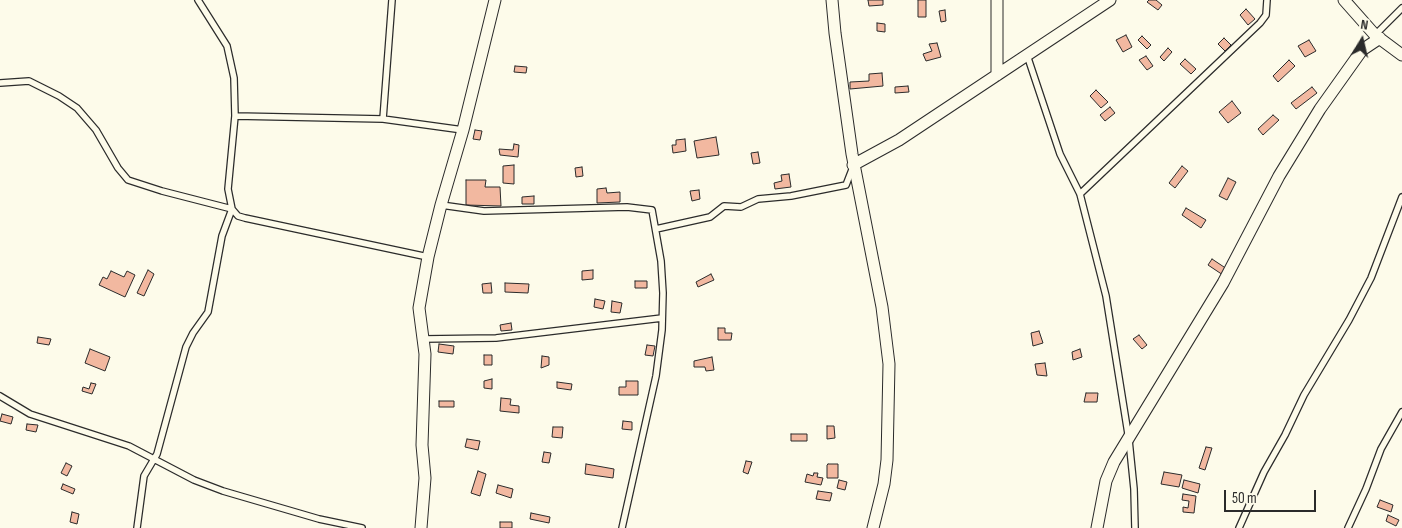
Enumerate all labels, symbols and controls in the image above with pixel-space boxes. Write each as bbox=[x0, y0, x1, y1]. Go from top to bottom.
north arrow bbox=[1337, 15, 1387, 65]
text: N bbox=[1359, 16, 1369, 34]
scale bar bbox=[1227, 480, 1320, 512]
text: 50 m bbox=[1232, 489, 1257, 508]

